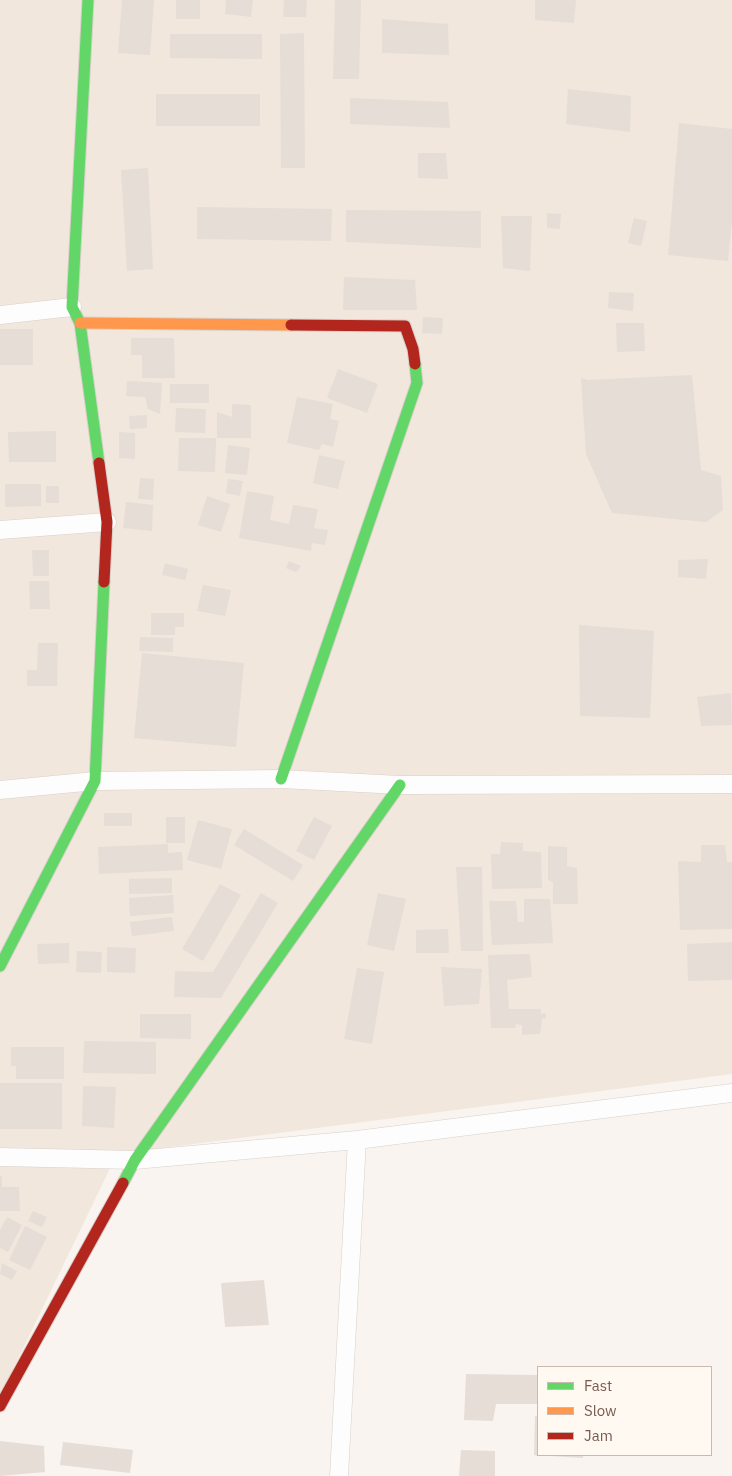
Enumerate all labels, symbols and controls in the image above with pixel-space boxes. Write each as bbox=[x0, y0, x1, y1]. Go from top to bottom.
legend bbox=[537, 1366, 712, 1456]
text: Fast bbox=[584, 1376, 612, 1395]
text: Slow bbox=[584, 1401, 617, 1420]
text: Jam bbox=[584, 1426, 613, 1445]

